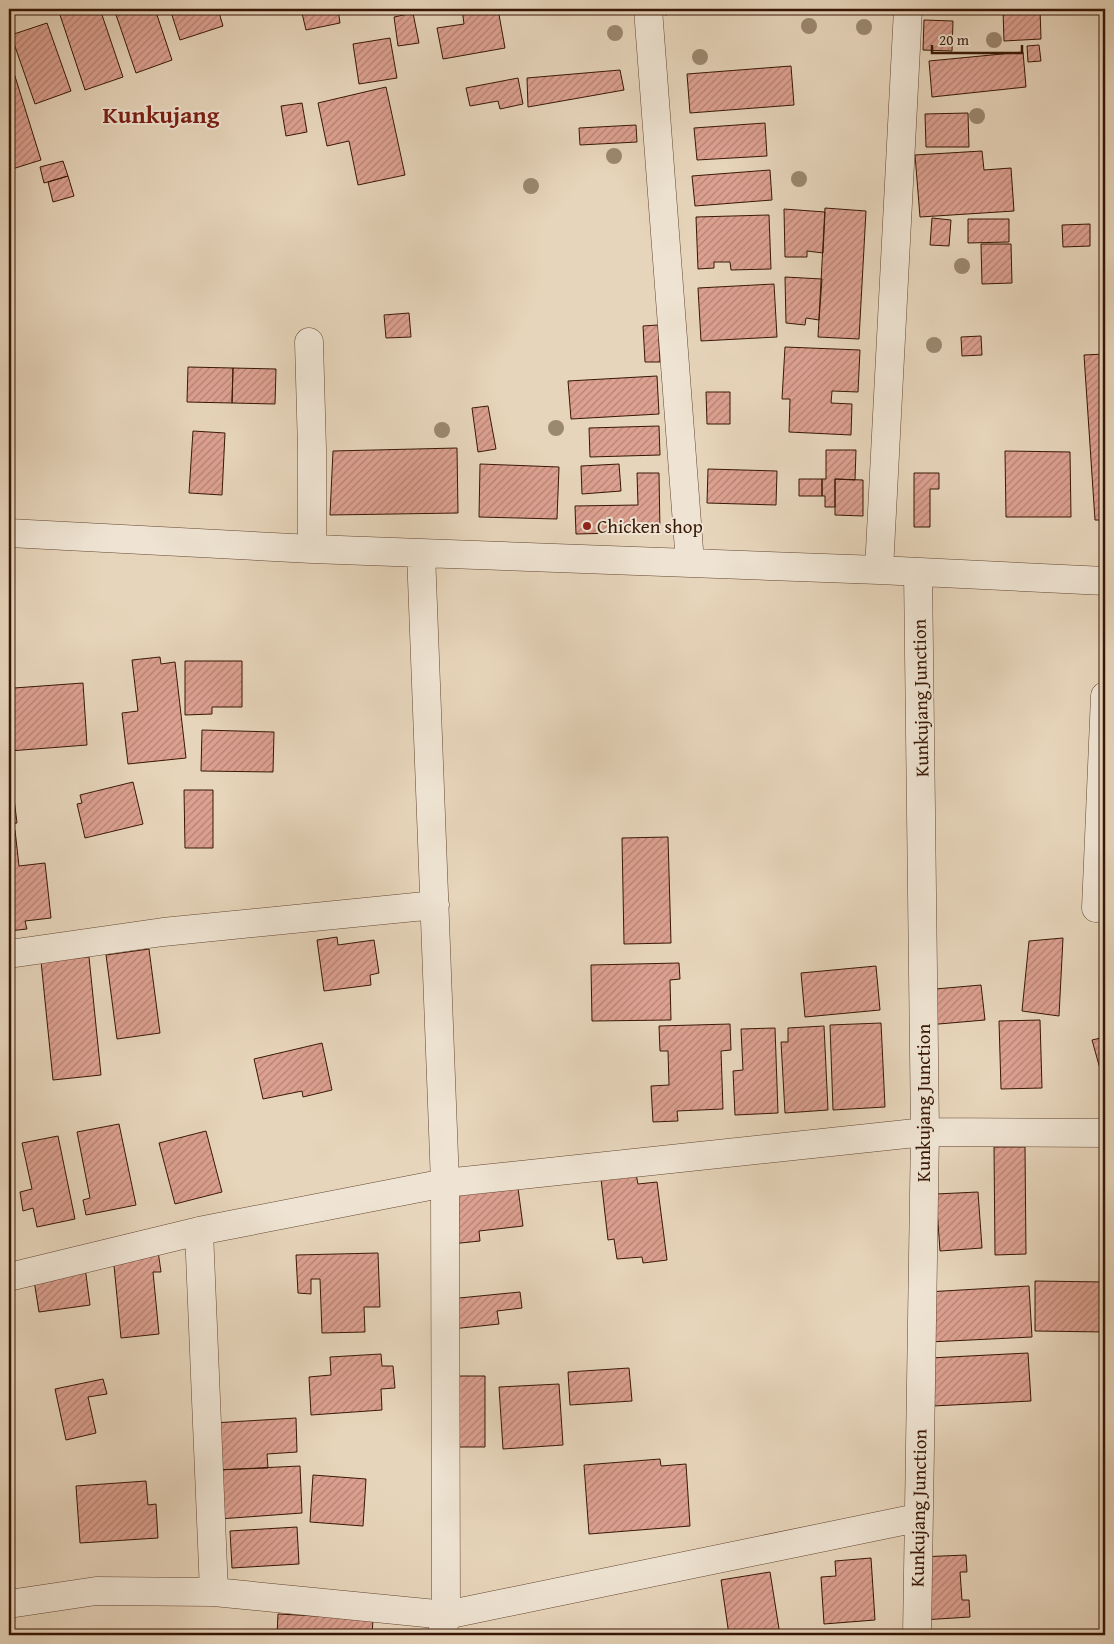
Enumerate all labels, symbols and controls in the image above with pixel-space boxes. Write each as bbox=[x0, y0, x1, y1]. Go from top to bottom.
scale bar bbox=[932, 22, 1022, 54]
text: 20 m bbox=[939, 29, 970, 50]
district label: Kunkujang bbox=[103, 97, 220, 132]
place label: Chicken shop bbox=[597, 512, 703, 540]
marker: Chicken shop bbox=[581, 520, 593, 532]
street label: Kunkujang Junction bbox=[905, 618, 935, 777]
street label: Kunkujang Junction bbox=[909, 1024, 937, 1182]
street label: Kunkujang Junction bbox=[903, 1428, 933, 1587]

